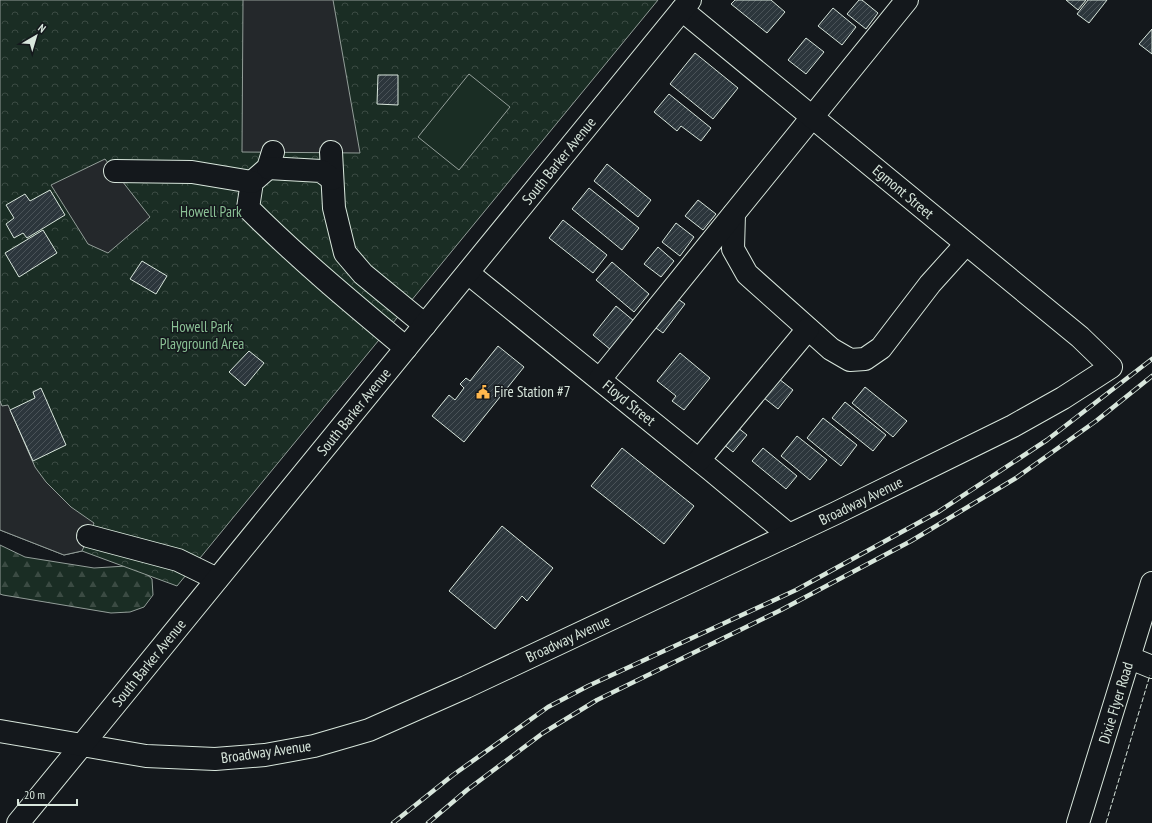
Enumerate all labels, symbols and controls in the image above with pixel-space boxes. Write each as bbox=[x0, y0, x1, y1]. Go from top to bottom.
north arrow bbox=[16, 16, 56, 56]
text: N bbox=[36, 21, 49, 35]
street label: South Barker Avenue bbox=[518, 113, 600, 208]
street label: Egmont Street bbox=[869, 161, 938, 223]
park label: Howell Park bbox=[180, 202, 242, 221]
park label: Howell Park Playground Area bbox=[160, 317, 244, 353]
street label: South Barker Avenue bbox=[313, 364, 395, 459]
street label: Floyd Street bbox=[599, 376, 660, 430]
place label: Fire Station #7 bbox=[494, 382, 571, 401]
public building icon: Fire Station #7 bbox=[475, 384, 491, 400]
street label: Broadway Avenue bbox=[816, 472, 906, 529]
street label: Broadway Avenue bbox=[523, 611, 613, 666]
street label: South Barker Avenue bbox=[108, 615, 190, 710]
street label: Dixie Flyer Road bbox=[1094, 660, 1137, 746]
street label: Broadway Avenue bbox=[220, 736, 312, 767]
scale bar bbox=[18, 781, 77, 807]
text: 20 m bbox=[24, 787, 45, 802]

